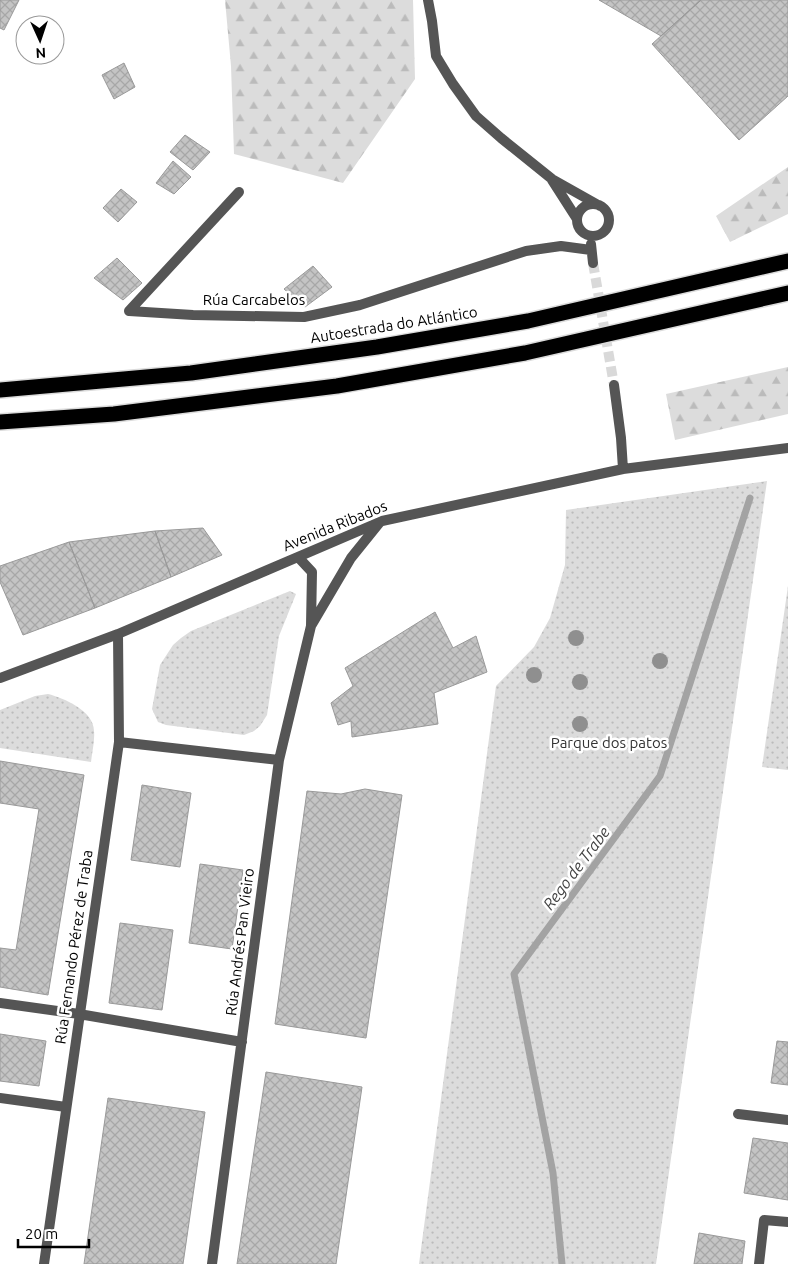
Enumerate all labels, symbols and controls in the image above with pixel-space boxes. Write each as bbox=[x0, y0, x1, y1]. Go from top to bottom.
north arrow bbox=[15, 15, 65, 65]
text: N bbox=[35, 45, 46, 61]
street label: Rúa Carcabelos bbox=[203, 291, 305, 308]
street label: Autoestrada do Atlántico bbox=[309, 303, 479, 346]
street label: Avenida Ribados bbox=[280, 497, 389, 554]
park label: Parque dos patos bbox=[551, 734, 667, 751]
water label: Rego de Trabe bbox=[539, 823, 613, 913]
street label: Rúa Fernando Pérez de Traba bbox=[51, 849, 96, 1045]
street label: Rúa Andrés Pan Vieiro bbox=[222, 867, 257, 1017]
scale bar bbox=[18, 1216, 89, 1248]
text: 20 m bbox=[25, 1225, 58, 1242]

